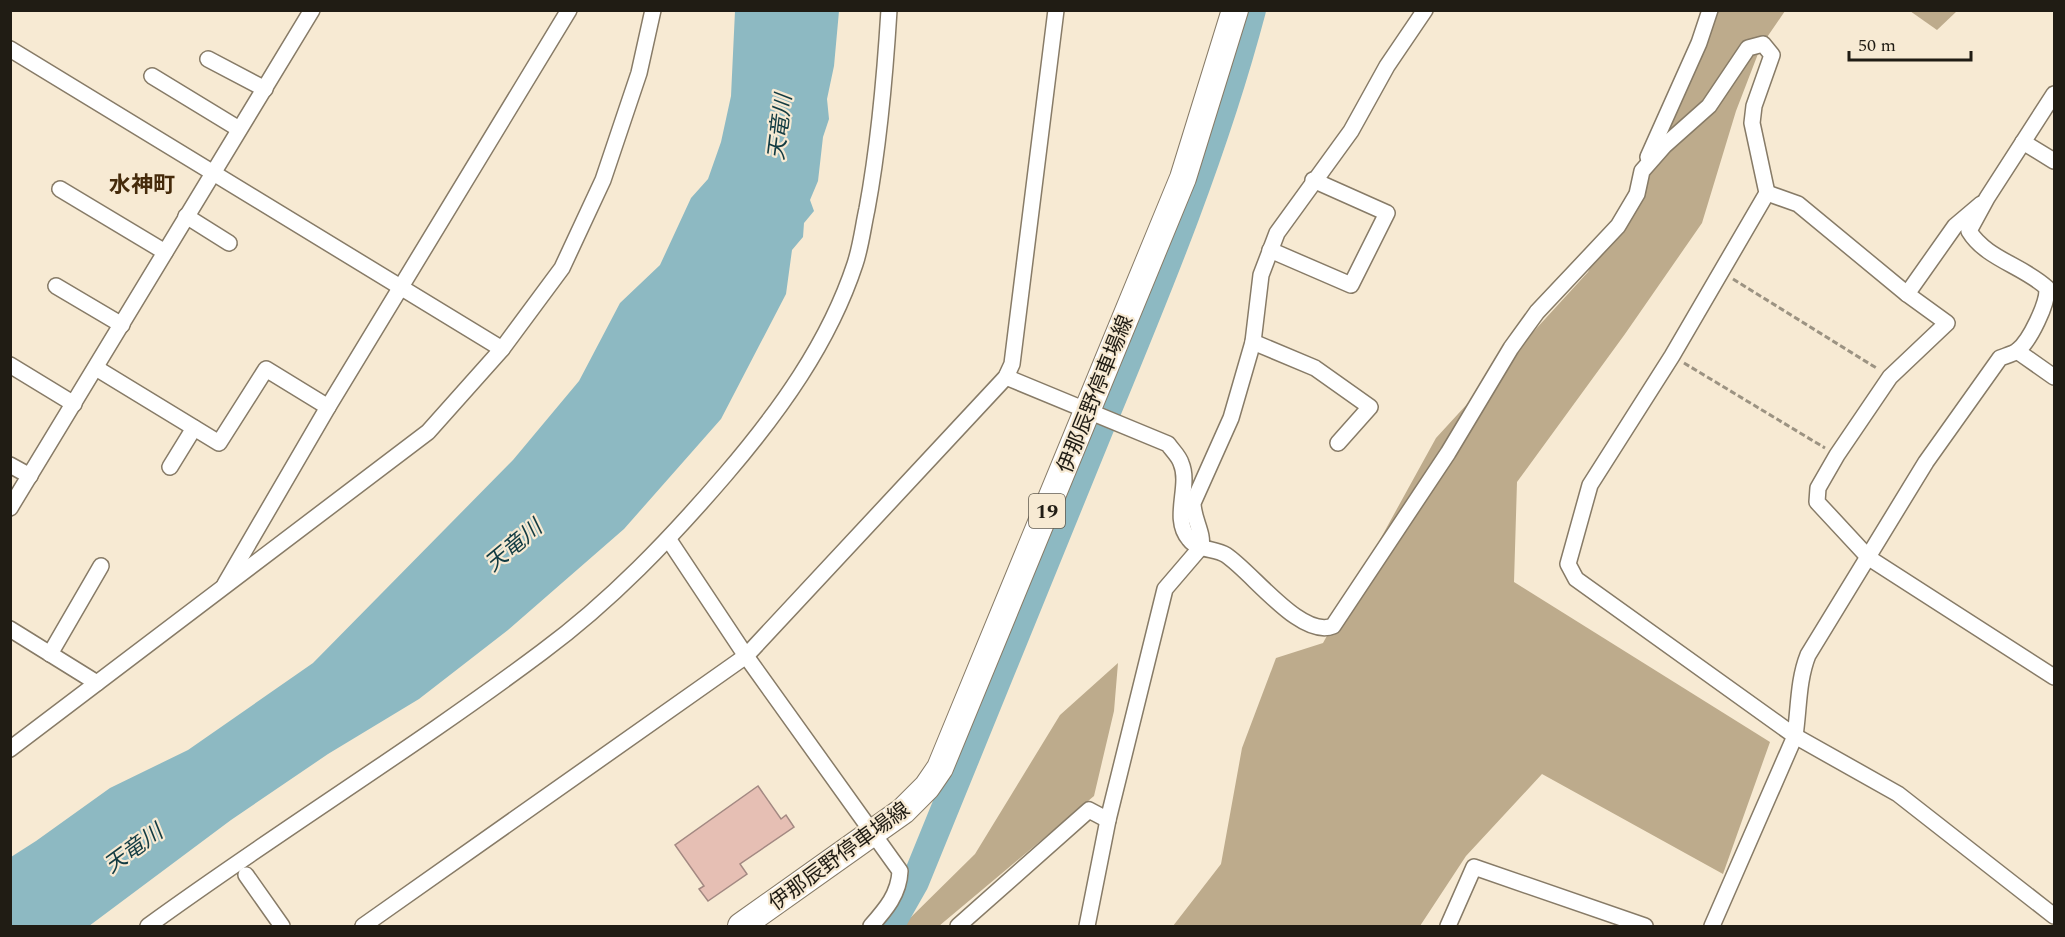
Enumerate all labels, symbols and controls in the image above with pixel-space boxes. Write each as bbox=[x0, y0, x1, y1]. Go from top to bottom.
scale bar bbox=[1849, 24, 1970, 62]
text: 50 m bbox=[1858, 32, 1896, 59]
water label: 天竜川 bbox=[760, 90, 801, 162]
district label: 水神町 bbox=[109, 169, 175, 202]
street label: 伊那辰野停車場線 bbox=[1050, 310, 1142, 478]
road number: 19 bbox=[1029, 494, 1065, 528]
water label: 天竜川 bbox=[478, 511, 551, 580]
street label: 伊那辰野停車場線 bbox=[762, 794, 917, 919]
water label: 天竜川 bbox=[97, 815, 172, 882]

